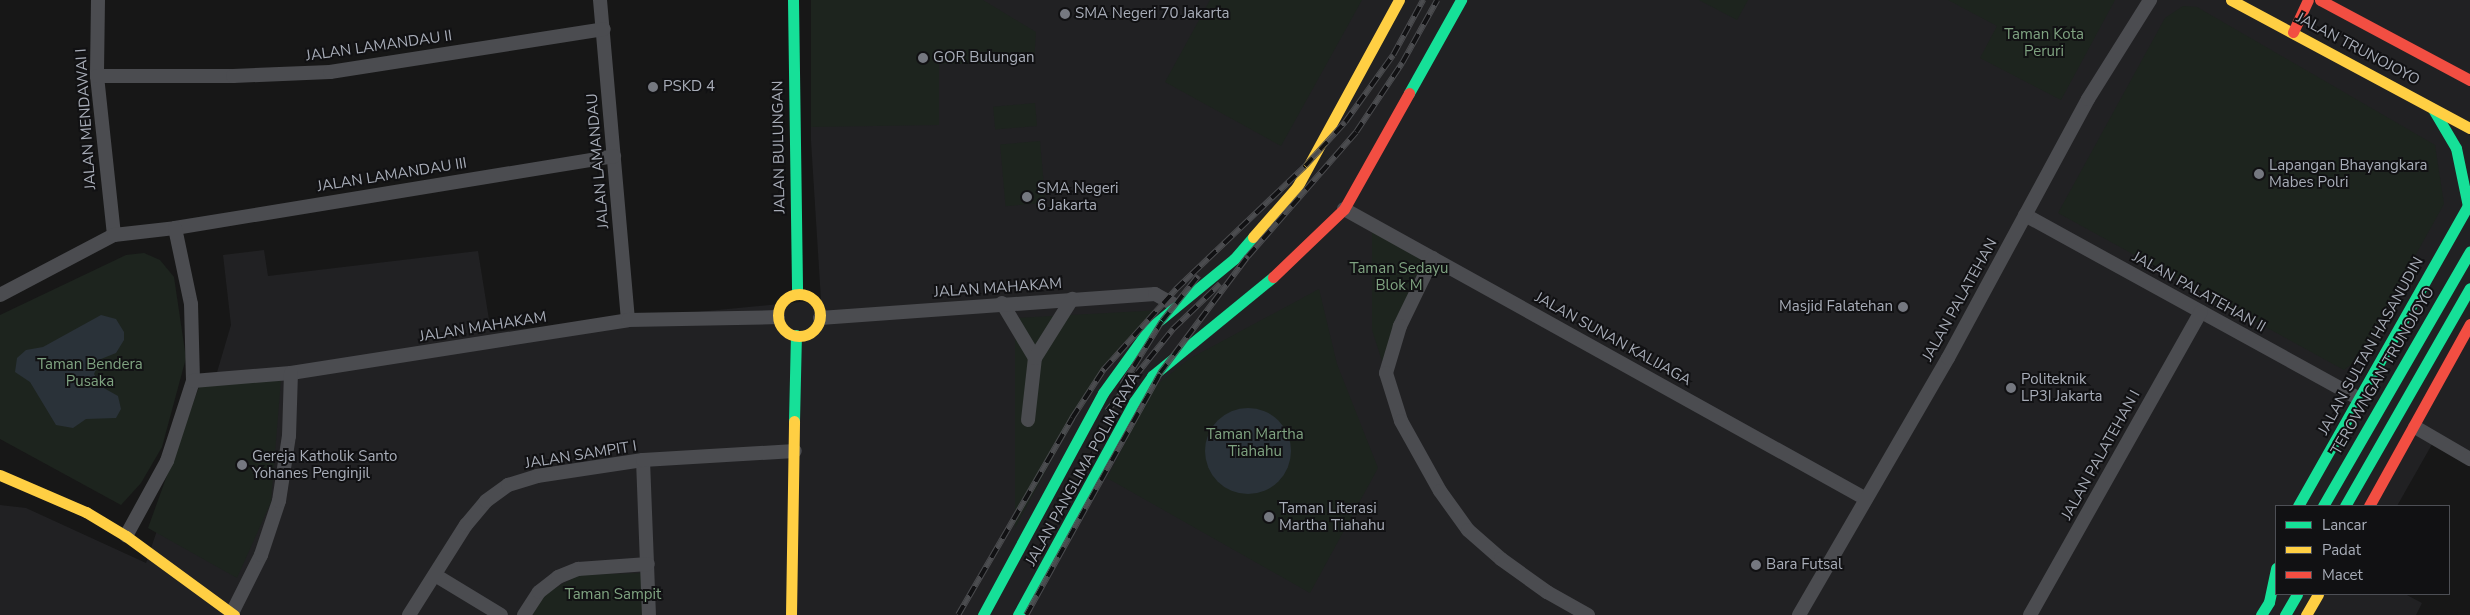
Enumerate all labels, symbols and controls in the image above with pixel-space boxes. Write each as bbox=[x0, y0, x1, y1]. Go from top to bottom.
place label: SMA Negeri 70 Jakarta bbox=[1075, 5, 1229, 23]
marker: SMA Negeri 70 Jakarta bbox=[1059, 8, 1071, 20]
street label: JALAN TRUNOJOYO bbox=[2293, 9, 2423, 89]
park label: Taman Kota Peruri bbox=[2004, 25, 2084, 60]
street label: JALAN LAMANDAU II bbox=[305, 27, 453, 65]
street label: JALAN MENDAWAI I bbox=[72, 48, 100, 190]
place label: GOR Bulungan bbox=[933, 49, 1034, 67]
marker: GOR Bulungan bbox=[917, 52, 929, 64]
place label: PSKD 4 bbox=[663, 78, 715, 96]
street label: JALAN BULUNGAN bbox=[769, 80, 789, 214]
marker: PSKD 4 bbox=[647, 81, 659, 93]
street label: JALAN LAMANDAU bbox=[583, 93, 613, 229]
street label: JALAN LAMANDAU III bbox=[316, 154, 468, 196]
place label: Lapangan Bhayangkara Mabes Polri bbox=[2269, 156, 2427, 191]
marker: Lapangan Bhayangkara Mabes Polri bbox=[2253, 168, 2265, 180]
place label: SMA Negeri 6 Jakarta bbox=[1037, 179, 1119, 214]
marker: SMA Negeri 6 Jakarta bbox=[1021, 191, 1033, 203]
street label: JALAN PALATEHAN bbox=[1919, 235, 2001, 365]
street label: JALAN PALATEHAN II bbox=[2129, 248, 2269, 336]
street label: JALAN SULTAN HASANUDIN bbox=[2315, 254, 2427, 438]
park label: Taman Sedayu Blok M bbox=[1350, 259, 1448, 294]
street label: JALAN MAHAKAM bbox=[933, 275, 1063, 301]
street label: TEROWNGAN TRUNOJOYO bbox=[2327, 284, 2439, 458]
street label: JALAN SUNAN KALIJAGA bbox=[1532, 288, 1694, 390]
place label: Masjid Falatehan bbox=[1779, 298, 1893, 316]
marker: Masjid Falatehan bbox=[1897, 301, 1909, 313]
street label: JALAN MAHAKAM bbox=[418, 308, 548, 346]
park label: Taman Bendera Pusaka bbox=[37, 355, 143, 390]
street label: JALAN PANGLIMA POLIM RAYA bbox=[1022, 369, 1144, 569]
place label: Politeknik LP3I Jakarta bbox=[2021, 370, 2102, 405]
marker: Politeknik LP3I Jakarta bbox=[2005, 382, 2017, 394]
street label: JALAN PALATEHAN I bbox=[2058, 387, 2144, 523]
park label: Taman Martha Tiahahu bbox=[1206, 425, 1304, 460]
street label: JALAN SAMPIT I bbox=[524, 437, 638, 473]
place label: Gereja Katholik Santo Yohanes Penginjil bbox=[252, 447, 397, 482]
marker: Gereja Katholik Santo Yohanes Penginjil bbox=[236, 459, 248, 471]
place label: Taman Literasi Martha Tiahahu bbox=[1279, 499, 1385, 534]
legend bbox=[2275, 505, 2450, 595]
marker: Taman Literasi Martha Tiahahu bbox=[1263, 511, 1275, 523]
text: Lancar bbox=[2322, 515, 2367, 535]
text: Padat bbox=[2322, 540, 2361, 560]
place label: Bara Futsal bbox=[1766, 556, 1843, 574]
marker: Bara Futsal bbox=[1750, 559, 1762, 571]
text: Macet bbox=[2322, 565, 2363, 585]
park label: Taman Sampit bbox=[565, 586, 661, 604]

